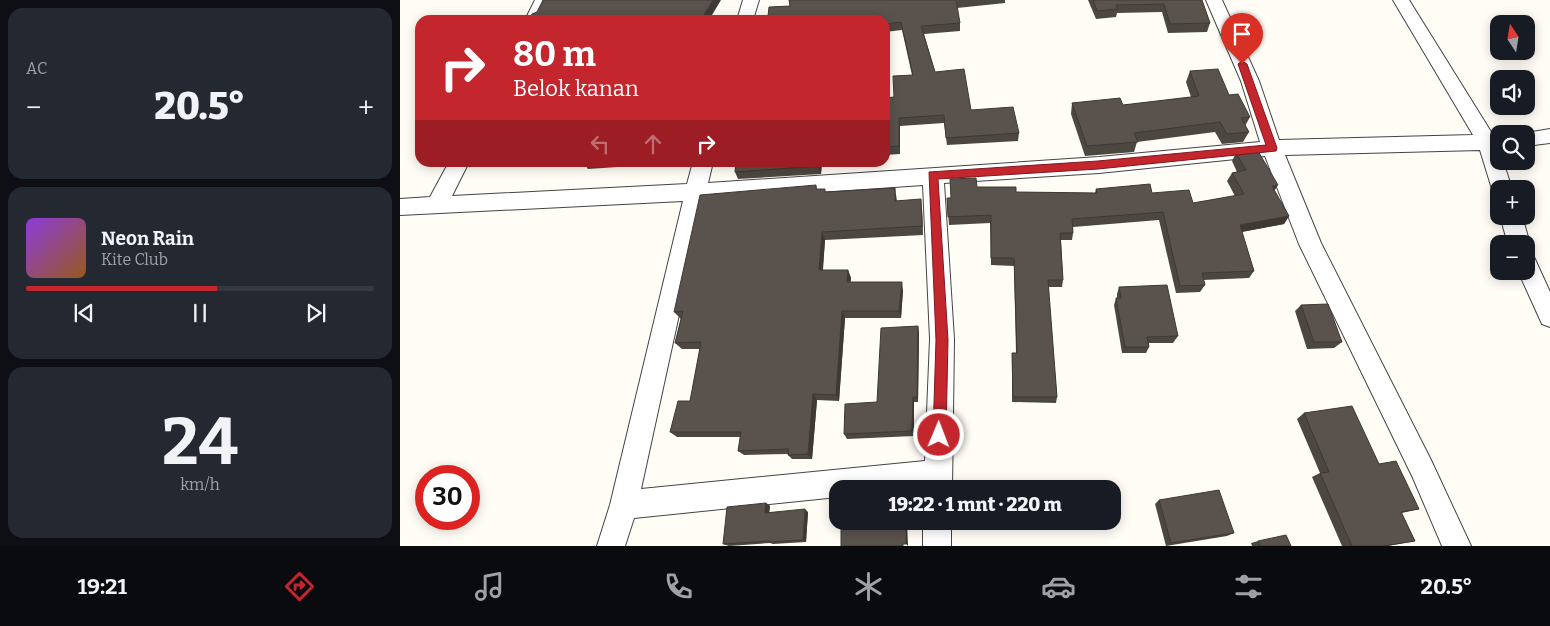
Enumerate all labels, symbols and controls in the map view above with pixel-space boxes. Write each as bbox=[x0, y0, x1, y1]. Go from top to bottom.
pin bbox=[1221, 13, 1263, 64]
north arrow bbox=[1490, 15, 1535, 60]
map controls bbox=[1490, 15, 1535, 280]
icon: arrive bbox=[1228, 20, 1256, 48]
text: 80 m bbox=[513, 33, 596, 75]
icon: right bbox=[430, 35, 495, 100]
text: AC bbox=[26, 59, 47, 78]
button: sound bbox=[1490, 70, 1535, 115]
text: Belok kanan bbox=[513, 75, 639, 102]
text: 20.5° bbox=[154, 83, 245, 129]
text: − bbox=[26, 91, 41, 124]
text: + bbox=[358, 91, 374, 124]
button: search bbox=[1490, 125, 1535, 170]
icon: left bbox=[586, 130, 614, 158]
icon: ahead bbox=[639, 130, 667, 158]
icon: right bbox=[692, 130, 720, 158]
button: + bbox=[1490, 180, 1535, 225]
text: Neon Rain bbox=[101, 227, 194, 250]
button: − bbox=[1490, 235, 1535, 280]
text: Kite Club bbox=[101, 250, 168, 269]
icon: previous bbox=[70, 299, 98, 327]
icon: pause bbox=[186, 299, 214, 327]
icon: next bbox=[302, 299, 330, 327]
text: 24 bbox=[162, 403, 238, 481]
position arrow bbox=[912, 408, 964, 460]
speed limit sign: 30 bbox=[415, 465, 480, 530]
text: km/h bbox=[180, 475, 220, 494]
text: 19:22 · 1 mnt · 220 m bbox=[888, 493, 1062, 516]
icon: directions bbox=[282, 569, 317, 604]
icon: music bbox=[472, 569, 507, 604]
icon: phone bbox=[661, 569, 696, 604]
icon: climate bbox=[851, 569, 886, 604]
icon: car bbox=[1041, 569, 1076, 604]
icon: filters bbox=[1231, 569, 1266, 604]
text: 19:21 bbox=[77, 573, 127, 600]
text: 20.5° bbox=[1421, 573, 1472, 600]

